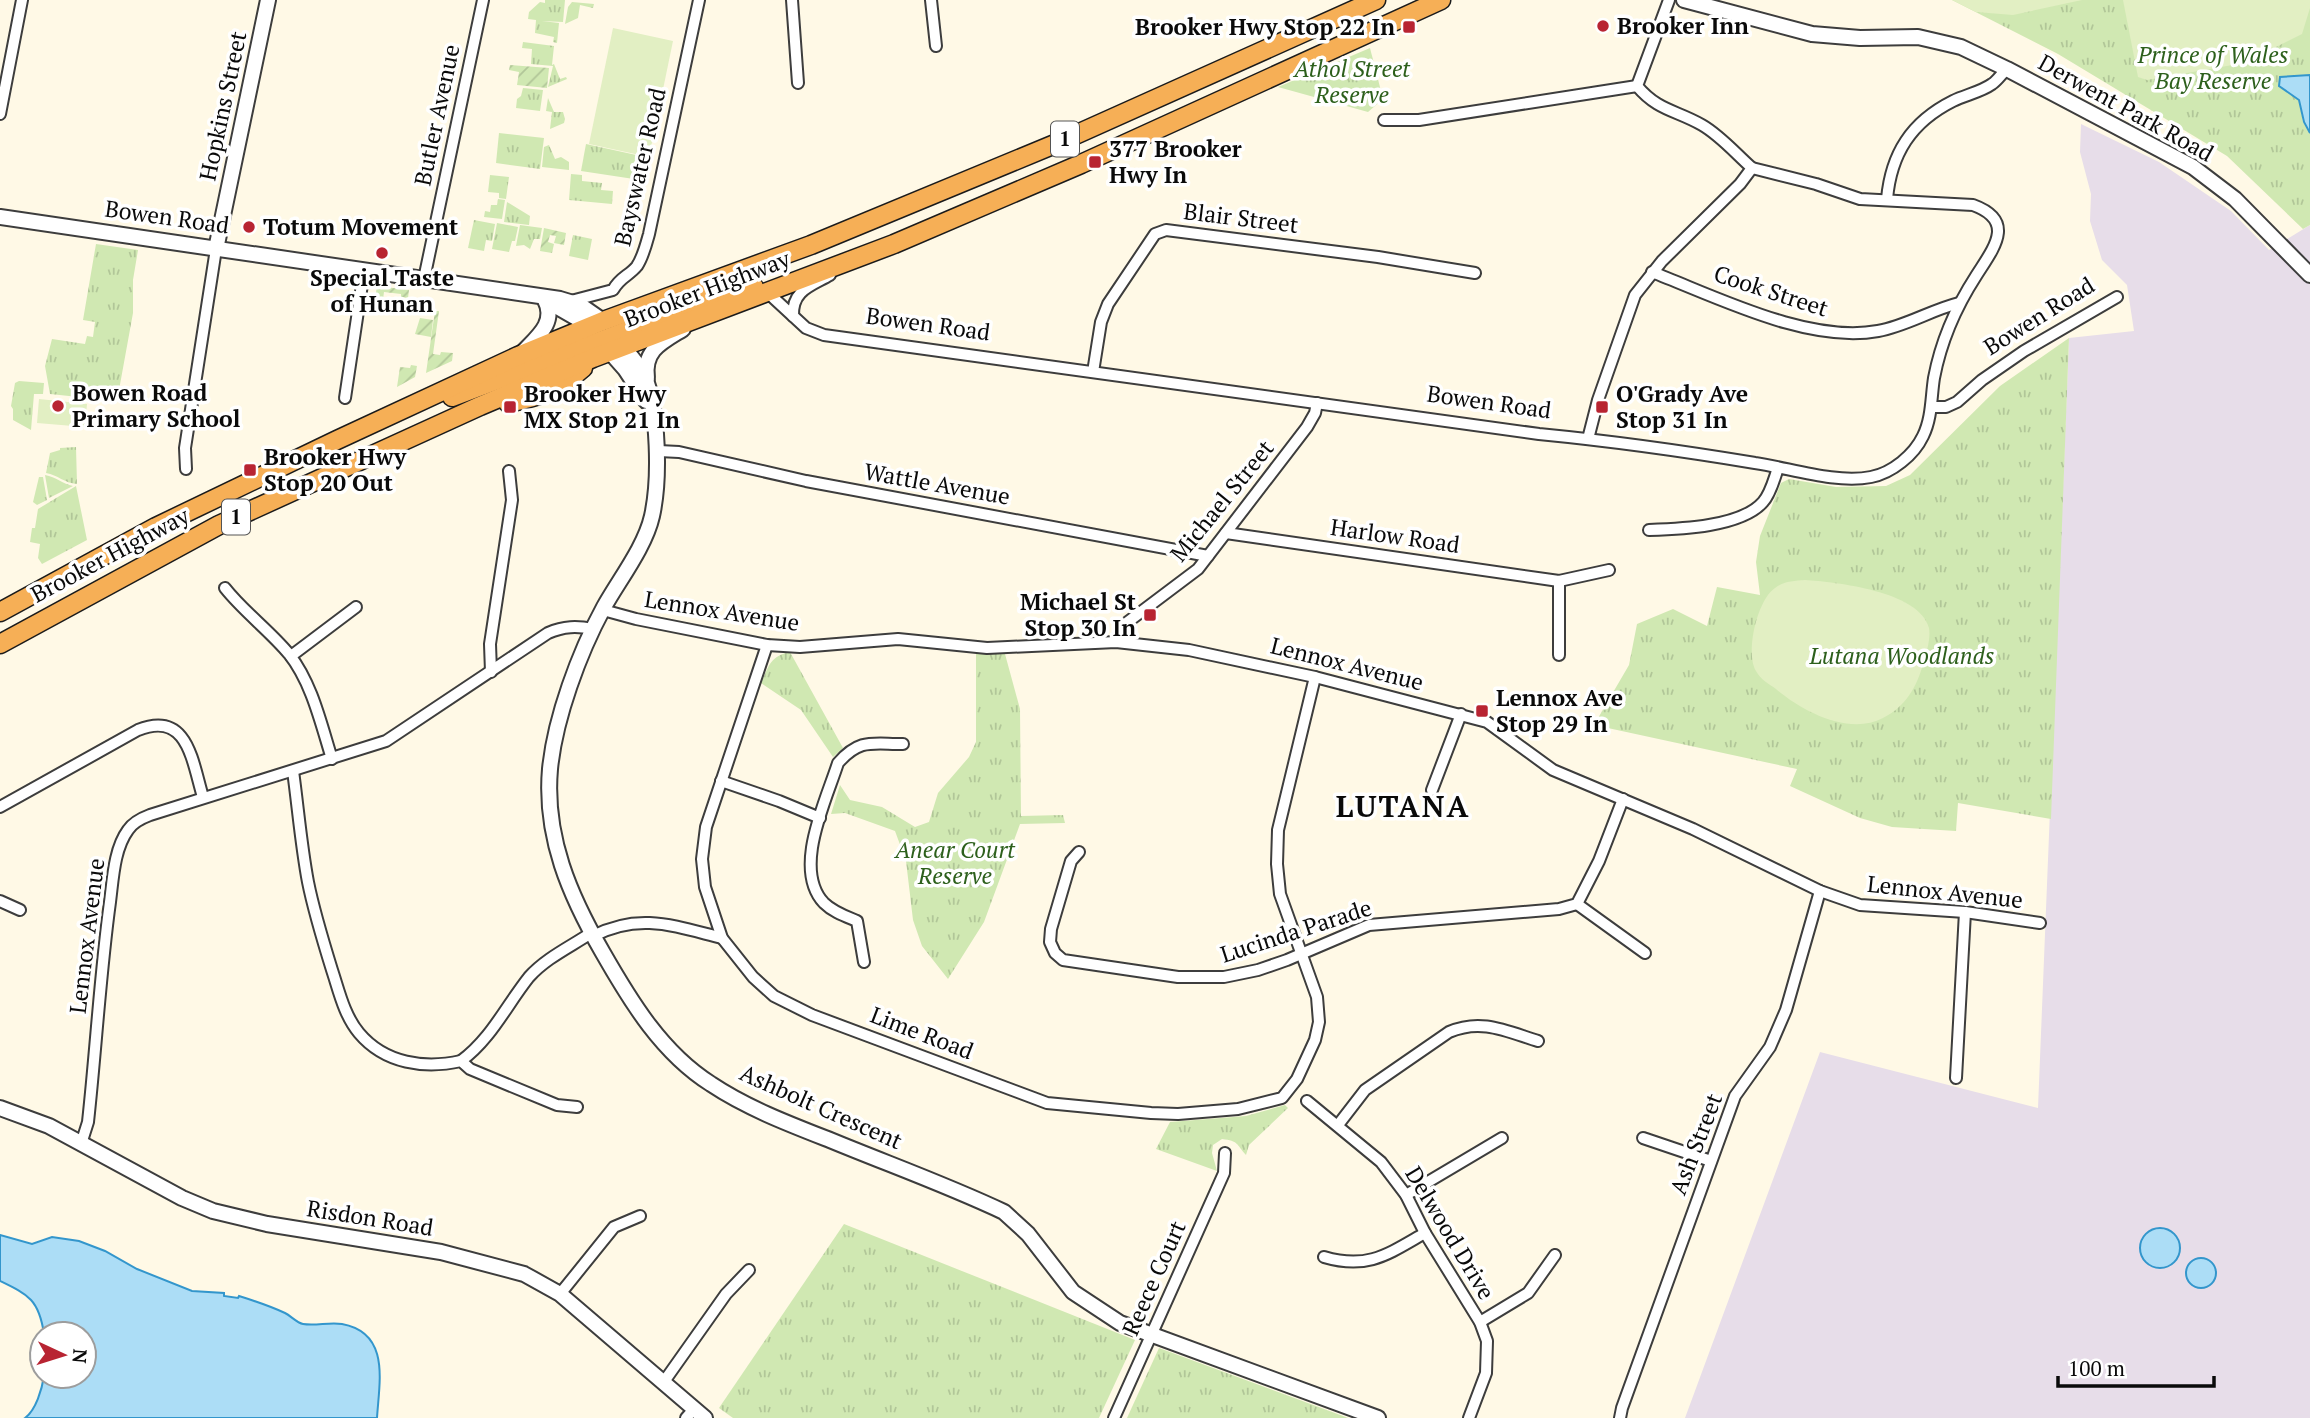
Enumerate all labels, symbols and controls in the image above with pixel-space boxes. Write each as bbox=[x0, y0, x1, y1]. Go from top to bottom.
place label: Brooker Inn bbox=[1617, 10, 1749, 41]
place label: Brooker Hwy Stop 22 In bbox=[1135, 11, 1395, 42]
marker: Brooker Inn bbox=[1595, 18, 1611, 34]
marker: Brooker Hwy Stop 22 In bbox=[1401, 19, 1417, 35]
street label: Hopkins Street bbox=[192, 28, 254, 183]
park label: Prince of Wales Bay Reserve bbox=[2137, 39, 2288, 96]
street label: Butler Avenue bbox=[406, 41, 467, 188]
street label: Derwent Park Road bbox=[2033, 47, 2220, 169]
park label: Athol Street Reserve bbox=[1292, 53, 1411, 110]
street label: Bayswater Road bbox=[606, 84, 673, 249]
road number: 1 bbox=[1051, 122, 1079, 156]
place label: 377 Brooker Hwy In bbox=[1109, 133, 1242, 190]
marker: 377 Brooker Hwy In bbox=[1087, 154, 1103, 170]
street label: Bowen Road bbox=[103, 192, 231, 241]
street label: Blair Street bbox=[1182, 195, 1301, 240]
place label: Totum Movement bbox=[263, 211, 458, 242]
marker: Totum Movement bbox=[241, 219, 257, 235]
street label: Brooker Highway bbox=[619, 243, 795, 334]
marker: Special Taste of Hunan bbox=[374, 245, 390, 261]
street label: Cook Street bbox=[1710, 257, 1833, 324]
place label: Special Taste of Hunan bbox=[310, 262, 454, 319]
street label: Bowen Road bbox=[1977, 269, 2100, 362]
street label: Bowen Road bbox=[864, 299, 992, 348]
place label: Bowen Road Primary School bbox=[72, 377, 241, 434]
street label: Bowen Road bbox=[1425, 377, 1553, 426]
place label: Brooker Hwy MX Stop 21 In bbox=[524, 378, 680, 435]
place label: O'Grady Ave Stop 31 In bbox=[1616, 378, 1748, 435]
marker: Bowen Road Primary School bbox=[50, 398, 66, 414]
marker: Brooker Hwy MX Stop 21 In bbox=[502, 399, 518, 415]
marker: O'Grady Ave Stop 31 In bbox=[1594, 399, 1610, 415]
street label: Michael Street bbox=[1163, 433, 1281, 568]
place label: Brooker Hwy Stop 20 Out bbox=[264, 441, 407, 498]
street label: Wattle Avenue bbox=[862, 455, 1012, 512]
marker: Brooker Hwy Stop 20 Out bbox=[242, 462, 258, 478]
street label: Brooker Highway bbox=[25, 500, 195, 609]
road number: 1 bbox=[222, 500, 250, 534]
street label: Harlow Road bbox=[1328, 511, 1462, 560]
street label: Lennox Avenue bbox=[642, 583, 802, 638]
place label: Michael St Stop 30 In bbox=[1020, 586, 1136, 643]
marker: Michael St Stop 30 In bbox=[1142, 607, 1158, 623]
street label: Lennox Avenue bbox=[1268, 630, 1427, 697]
park label: Lutana Woodlands bbox=[1809, 640, 1994, 671]
place label: Lennox Ave Stop 29 In bbox=[1496, 682, 1623, 739]
marker: Lennox Ave Stop 29 In bbox=[1474, 703, 1490, 719]
district label: LUTANA bbox=[1336, 786, 1470, 826]
park label: Anear Court Reserve bbox=[893, 834, 1016, 891]
street label: Lennox Avenue bbox=[62, 856, 111, 1015]
street label: Lennox Avenue bbox=[1866, 868, 2024, 915]
street label: Lucinda Parade bbox=[1216, 891, 1375, 970]
street label: Lime Road bbox=[866, 999, 978, 1066]
street label: Ashbolt Crescent bbox=[735, 1057, 908, 1156]
street label: Ash Street bbox=[1662, 1088, 1729, 1199]
street label: Delwood Drive bbox=[1399, 1161, 1502, 1305]
street label: Risdon Road bbox=[305, 1192, 436, 1243]
street label: Reece Court bbox=[1114, 1215, 1193, 1340]
north arrow bbox=[28, 1320, 98, 1390]
scale bar bbox=[2058, 1344, 2214, 1388]
text: N bbox=[67, 1348, 93, 1365]
text: 100 m bbox=[2068, 1354, 2125, 1382]

